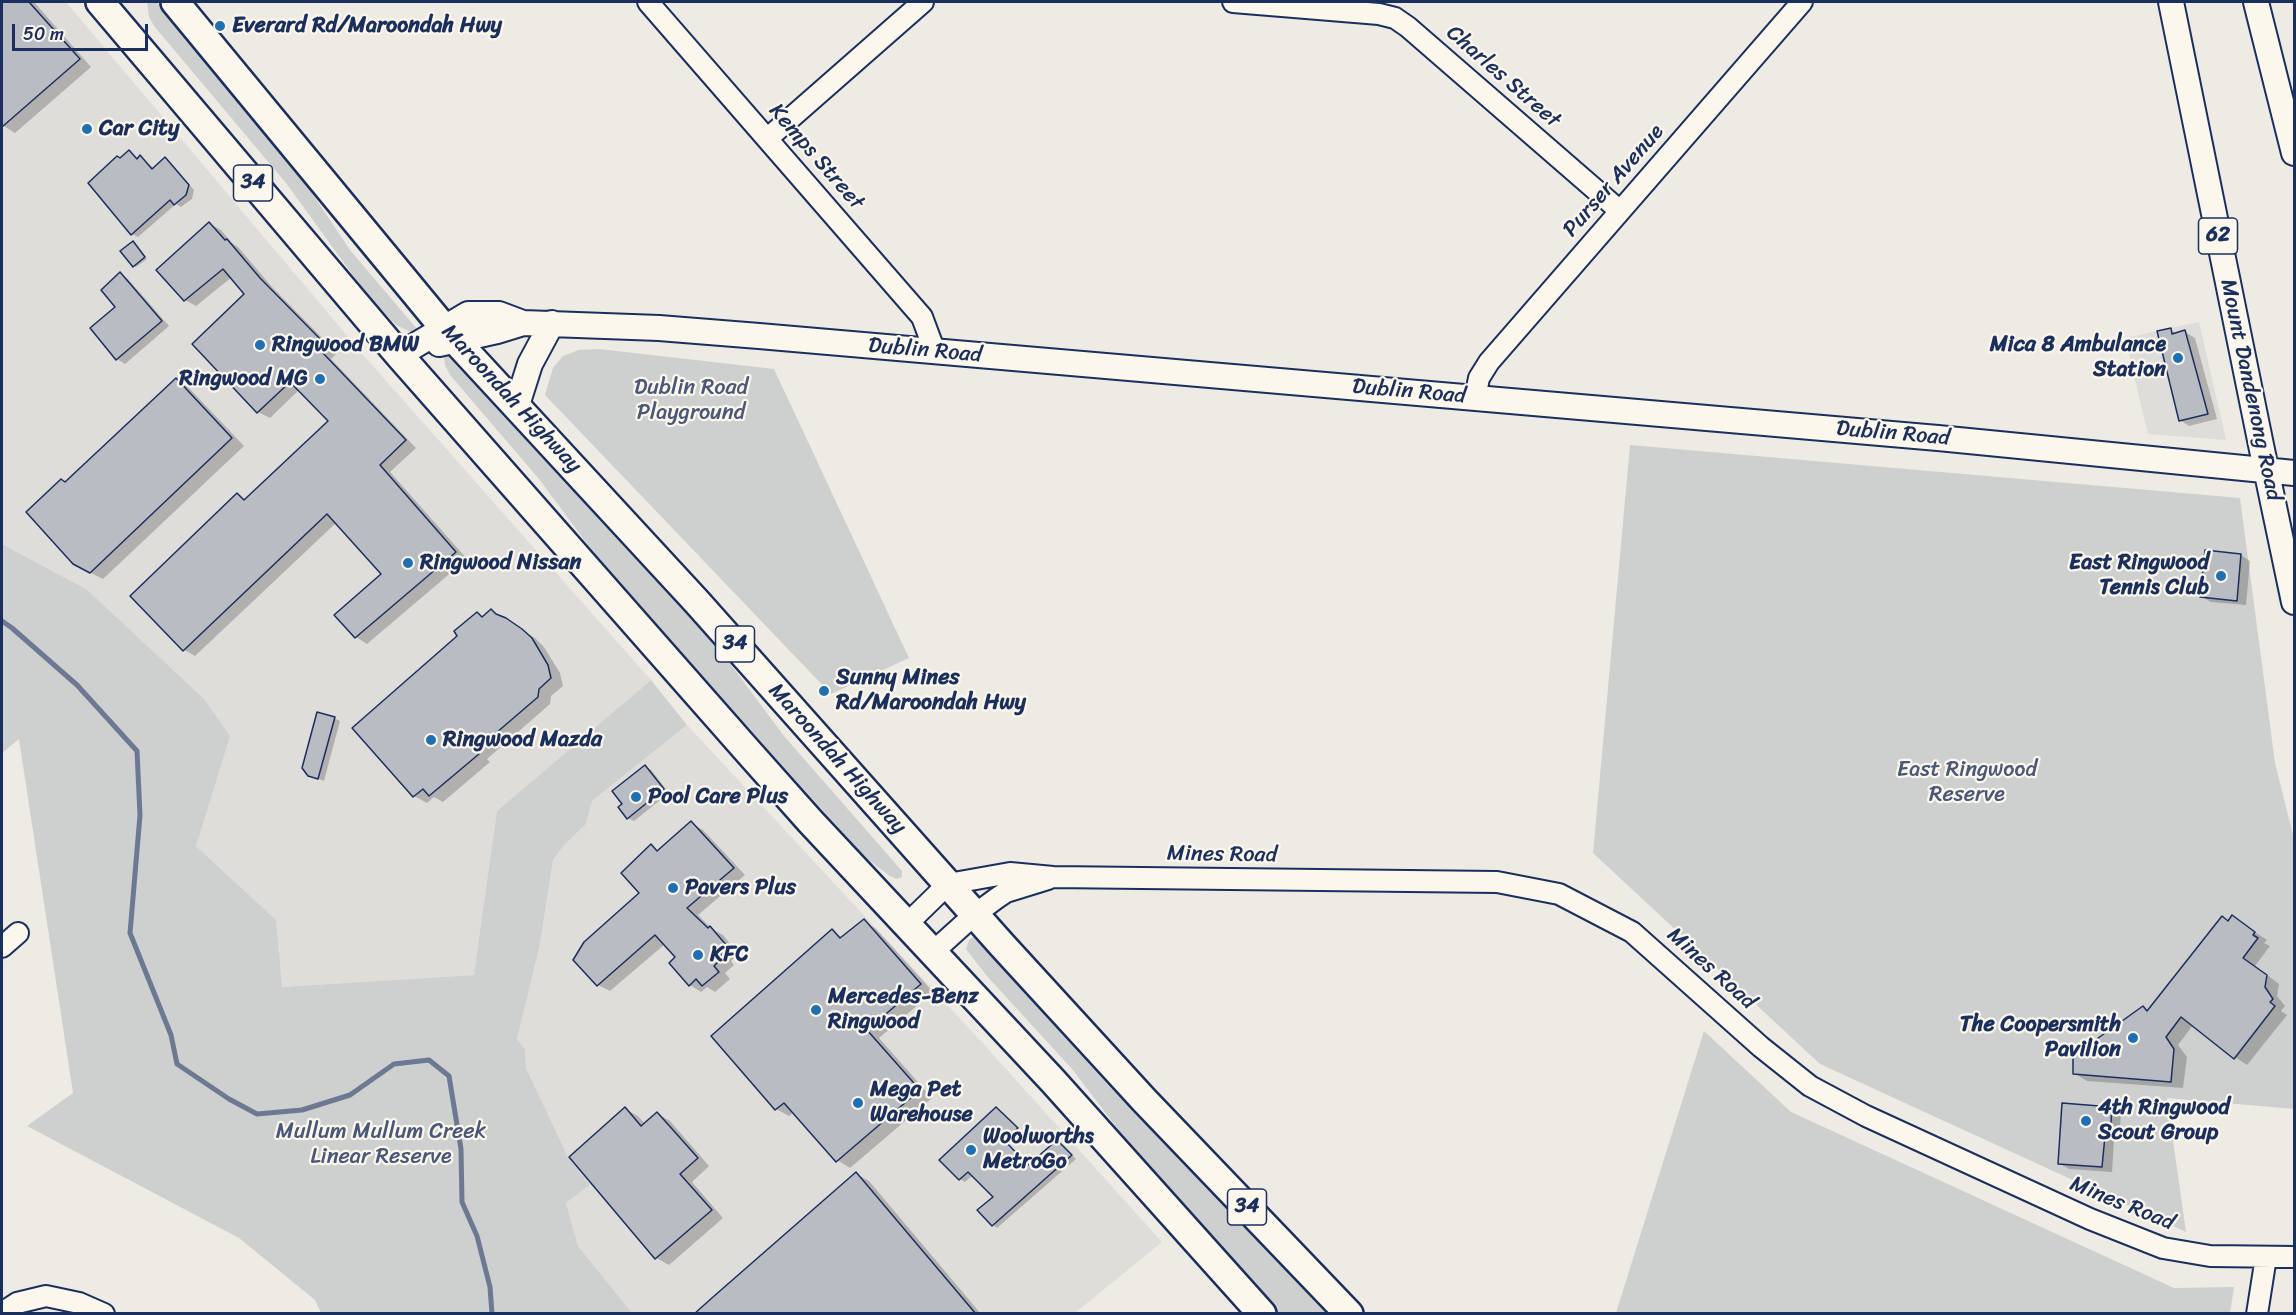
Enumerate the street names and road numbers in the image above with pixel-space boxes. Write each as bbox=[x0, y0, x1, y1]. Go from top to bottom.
street label: Charles Street bbox=[1441, 20, 1565, 134]
street label: Kemps Street bbox=[763, 99, 869, 215]
street label: Purser Avenue bbox=[1558, 119, 1670, 243]
road number: 34 bbox=[234, 165, 272, 201]
road number: 62 bbox=[2198, 218, 2238, 254]
street label: Mount Dandenong Road bbox=[2214, 277, 2286, 503]
street label: Maroondah Highway bbox=[435, 319, 587, 479]
street label: Dublin Road bbox=[867, 333, 983, 369]
street label: Dublin Road bbox=[1351, 374, 1467, 410]
street label: Dublin Road bbox=[1835, 416, 1951, 452]
road number: 34 bbox=[716, 626, 754, 662]
street label: Maroondah Highway bbox=[762, 678, 912, 840]
street label: Mines Road bbox=[1167, 841, 1277, 869]
street label: Mines Road bbox=[1661, 922, 1761, 1016]
street label: Mines Road bbox=[2066, 1171, 2178, 1237]
road number: 34 bbox=[1228, 1189, 1266, 1225]

